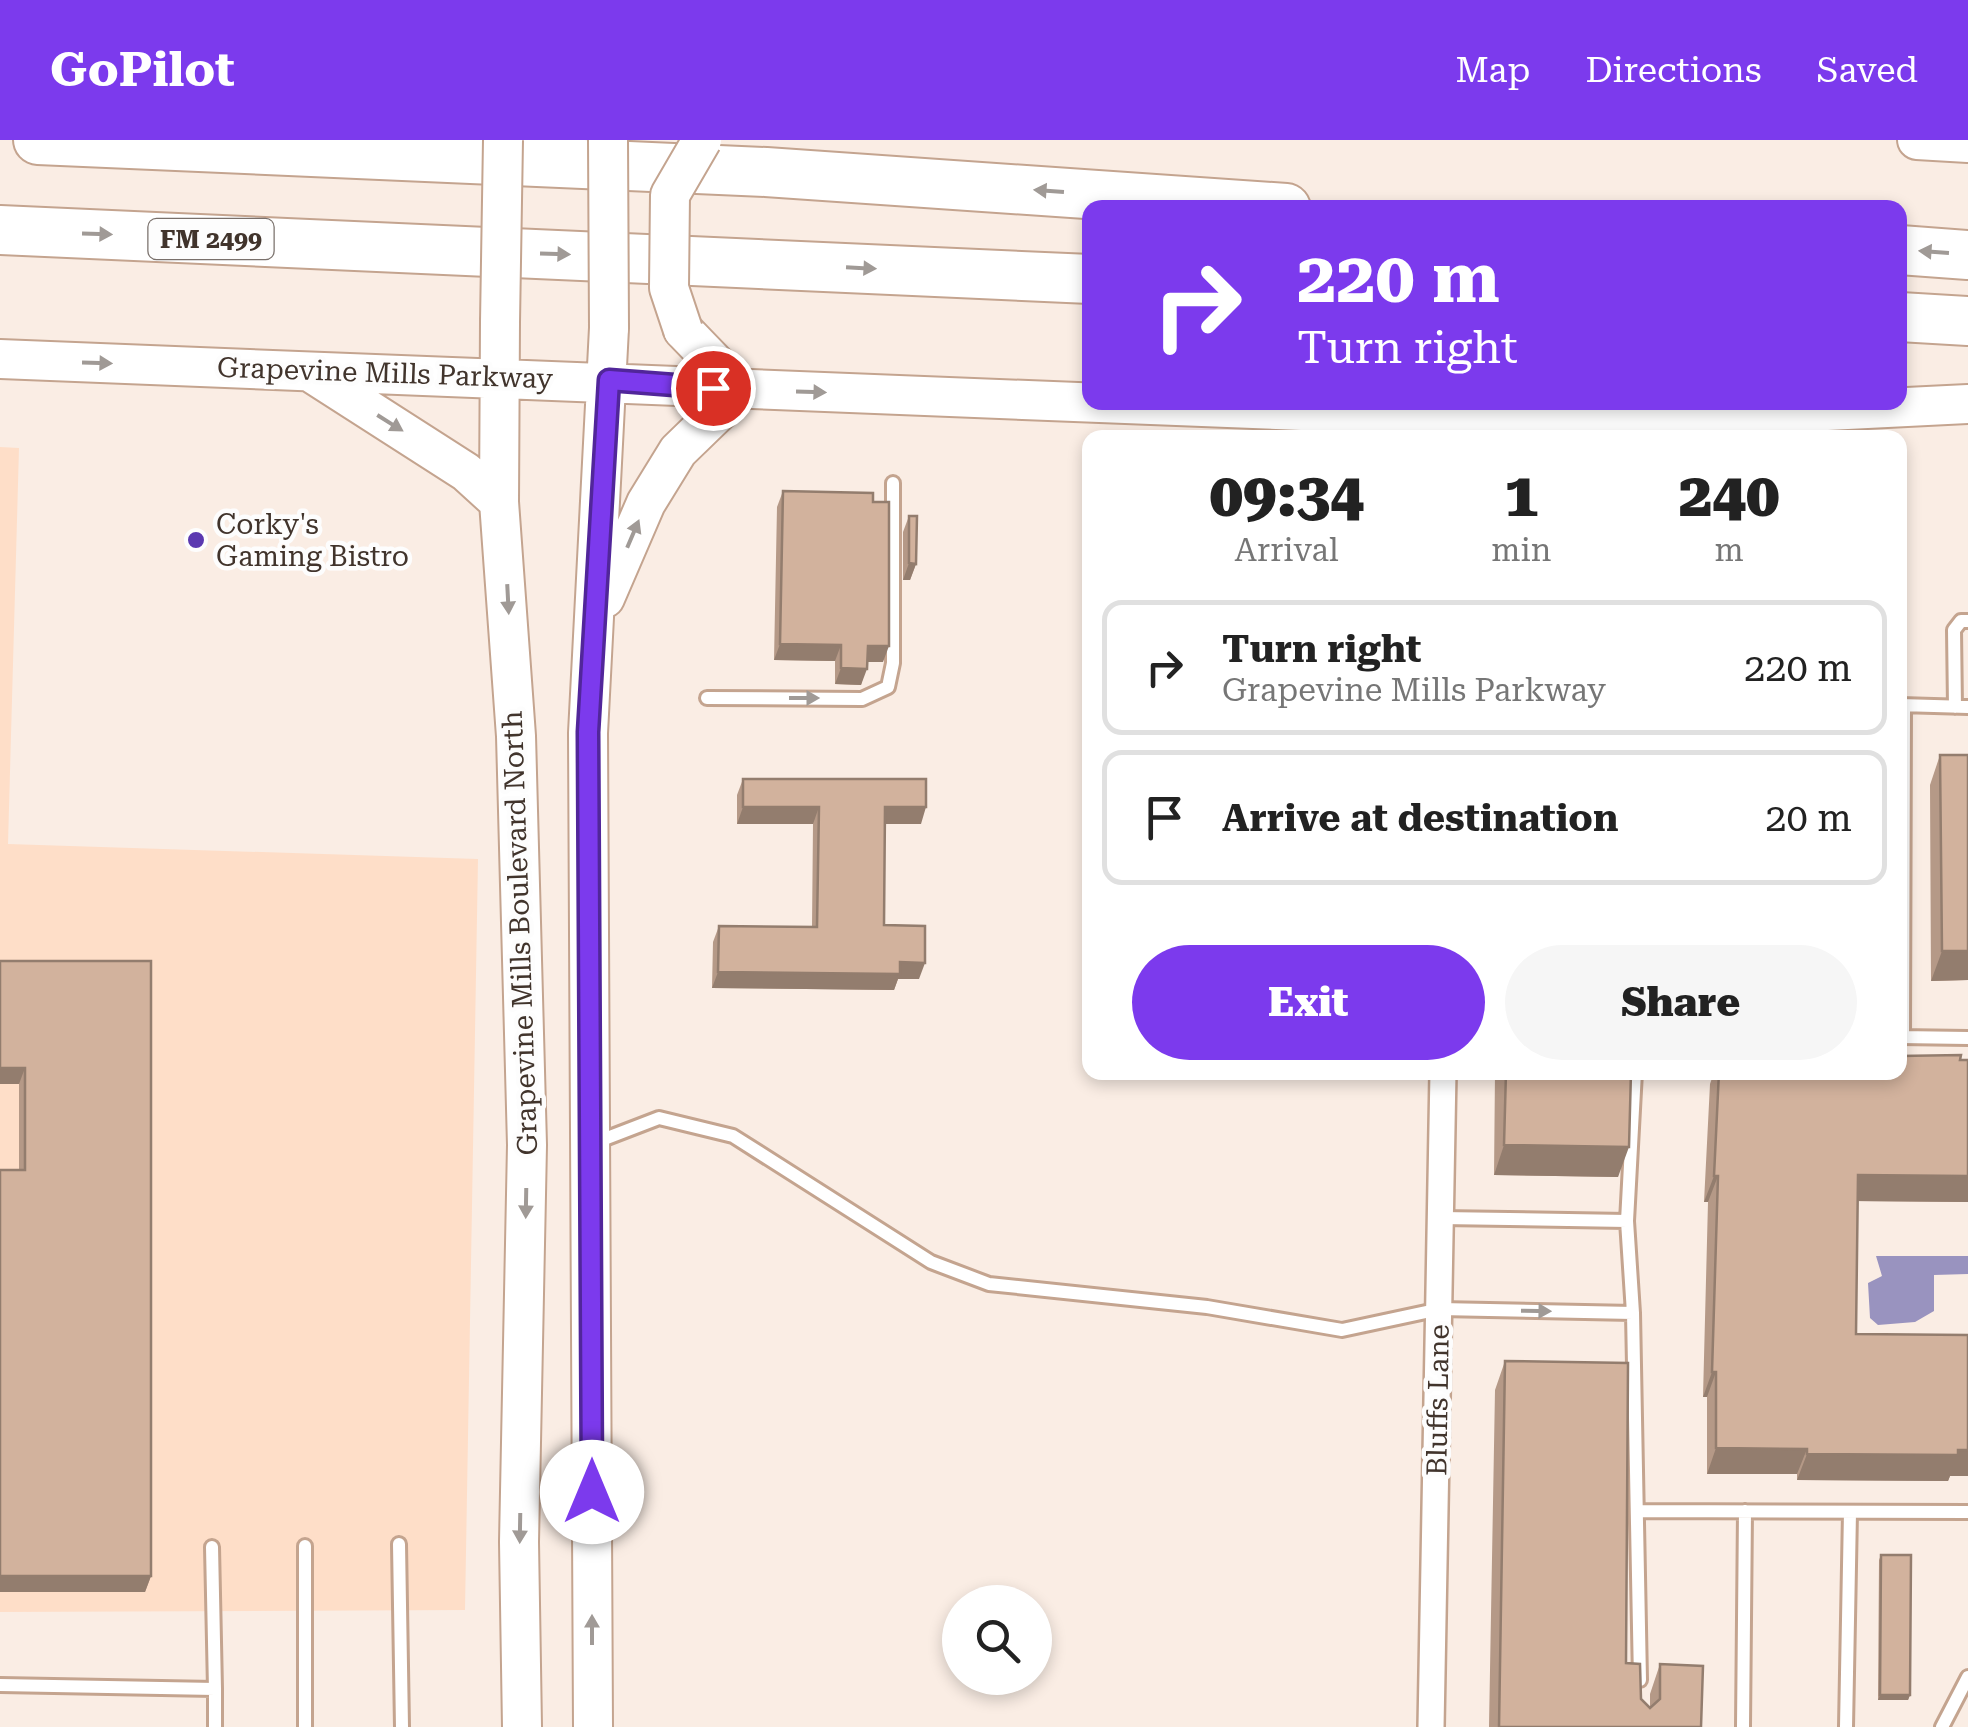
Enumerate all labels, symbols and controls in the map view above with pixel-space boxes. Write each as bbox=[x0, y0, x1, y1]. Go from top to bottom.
text: GoPilot bbox=[50, 42, 235, 98]
text: Map bbox=[1456, 50, 1530, 91]
text: Directions bbox=[1585, 50, 1762, 91]
text: Saved bbox=[1817, 50, 1918, 91]
one-way arrow bbox=[1032, 183, 1064, 199]
road number: FM 2499 bbox=[148, 219, 274, 259]
one-way arrow bbox=[82, 226, 114, 242]
text: 220 m bbox=[1297, 237, 1500, 319]
icon: right bbox=[1132, 240, 1262, 370]
one-way arrow bbox=[1918, 244, 1949, 260]
one-way arrow bbox=[540, 246, 572, 262]
one-way arrow bbox=[846, 260, 878, 276]
text: Turn right bbox=[1297, 321, 1518, 374]
pin bbox=[671, 346, 756, 431]
street label: Grapevine Mills Parkway bbox=[217, 351, 554, 395]
one-way arrow bbox=[82, 355, 114, 371]
icon: arrive bbox=[686, 361, 741, 416]
one-way arrow bbox=[796, 385, 828, 401]
one-way arrow bbox=[376, 414, 404, 432]
text: 09:34 bbox=[1209, 460, 1364, 531]
text: 1 bbox=[1504, 460, 1538, 531]
text: 240 bbox=[1679, 460, 1780, 531]
place label: Corky's Gaming Bistro bbox=[216, 508, 409, 573]
one-way arrow bbox=[625, 519, 641, 549]
marker: Corky's Gaming Bistro bbox=[185, 529, 207, 551]
text: Arrival bbox=[1235, 531, 1339, 569]
text: min bbox=[1491, 531, 1551, 569]
text: m bbox=[1715, 531, 1744, 569]
one-way arrow bbox=[500, 583, 516, 615]
text: Turn right bbox=[1222, 627, 1421, 671]
icon: right bbox=[1137, 640, 1192, 695]
text: 220 m bbox=[1744, 646, 1852, 690]
text: Grapevine Mills Parkway bbox=[1222, 671, 1606, 709]
one-way arrow bbox=[789, 690, 821, 706]
street label: Grapevine Mills Boulevard North bbox=[496, 710, 544, 1156]
icon: arrive bbox=[1137, 790, 1192, 845]
text: Arrive at destination bbox=[1222, 796, 1618, 840]
text: 20 m bbox=[1765, 796, 1852, 840]
button: Exit bbox=[1132, 945, 1485, 1060]
button: Share bbox=[1505, 945, 1857, 1060]
one-way arrow bbox=[518, 1188, 534, 1220]
one-way arrow bbox=[1521, 1304, 1553, 1320]
street label: Bluffs Lane bbox=[1420, 1324, 1456, 1476]
position arrow bbox=[540, 1440, 644, 1544]
one-way arrow bbox=[511, 1513, 527, 1545]
map controls bbox=[942, 1585, 1052, 1695]
button: search bbox=[942, 1585, 1052, 1695]
one-way arrow bbox=[584, 1613, 600, 1645]

